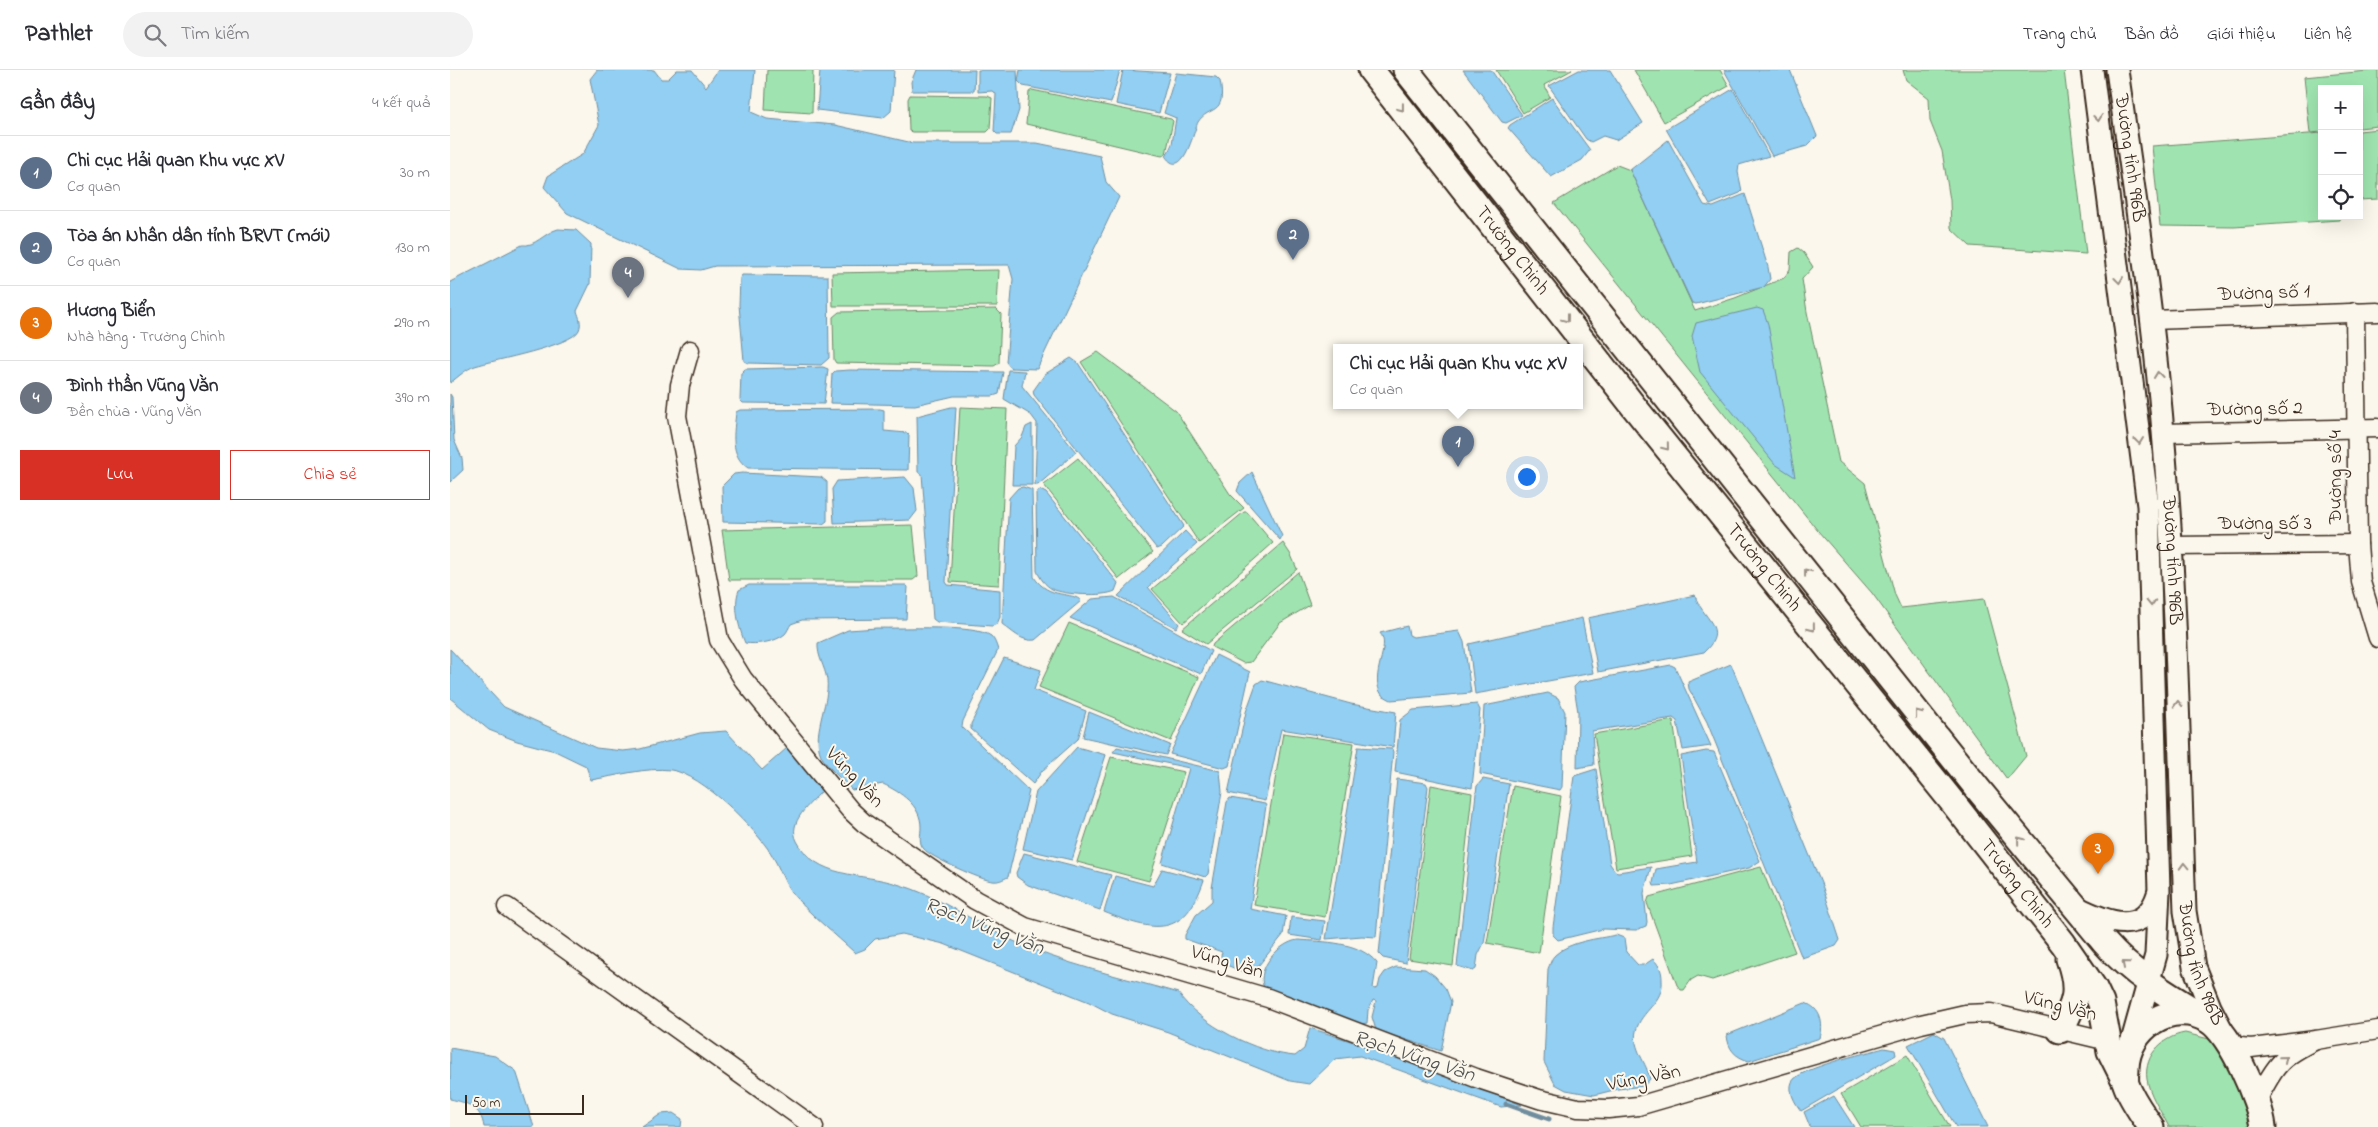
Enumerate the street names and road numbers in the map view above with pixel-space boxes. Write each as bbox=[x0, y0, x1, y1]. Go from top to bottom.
street label: Đường tỉnh 996B bbox=[2106, 91, 2153, 224]
street label: Trường Chinh bbox=[1468, 199, 1556, 301]
street label: Đường số 1 bbox=[2216, 278, 2311, 311]
street label: Đường số 2 bbox=[2206, 395, 2303, 426]
street label: Đường số 4 bbox=[2322, 430, 2352, 525]
street label: Đường tỉnh 996B bbox=[2154, 494, 2190, 626]
street label: Đường số 3 bbox=[2217, 510, 2312, 540]
street label: Trường Chinh bbox=[1719, 517, 1808, 618]
street label: Vũng Vằn bbox=[817, 740, 890, 816]
street label: Trường Chinh bbox=[1972, 833, 2061, 935]
street label: Đường tỉnh 996B bbox=[2170, 899, 2232, 1031]
street label: Vũng Vằn bbox=[1186, 938, 1267, 989]
street label: Vũng Vằn bbox=[2019, 984, 2100, 1031]
street label: Vũng Vằn bbox=[1604, 1058, 1684, 1102]

